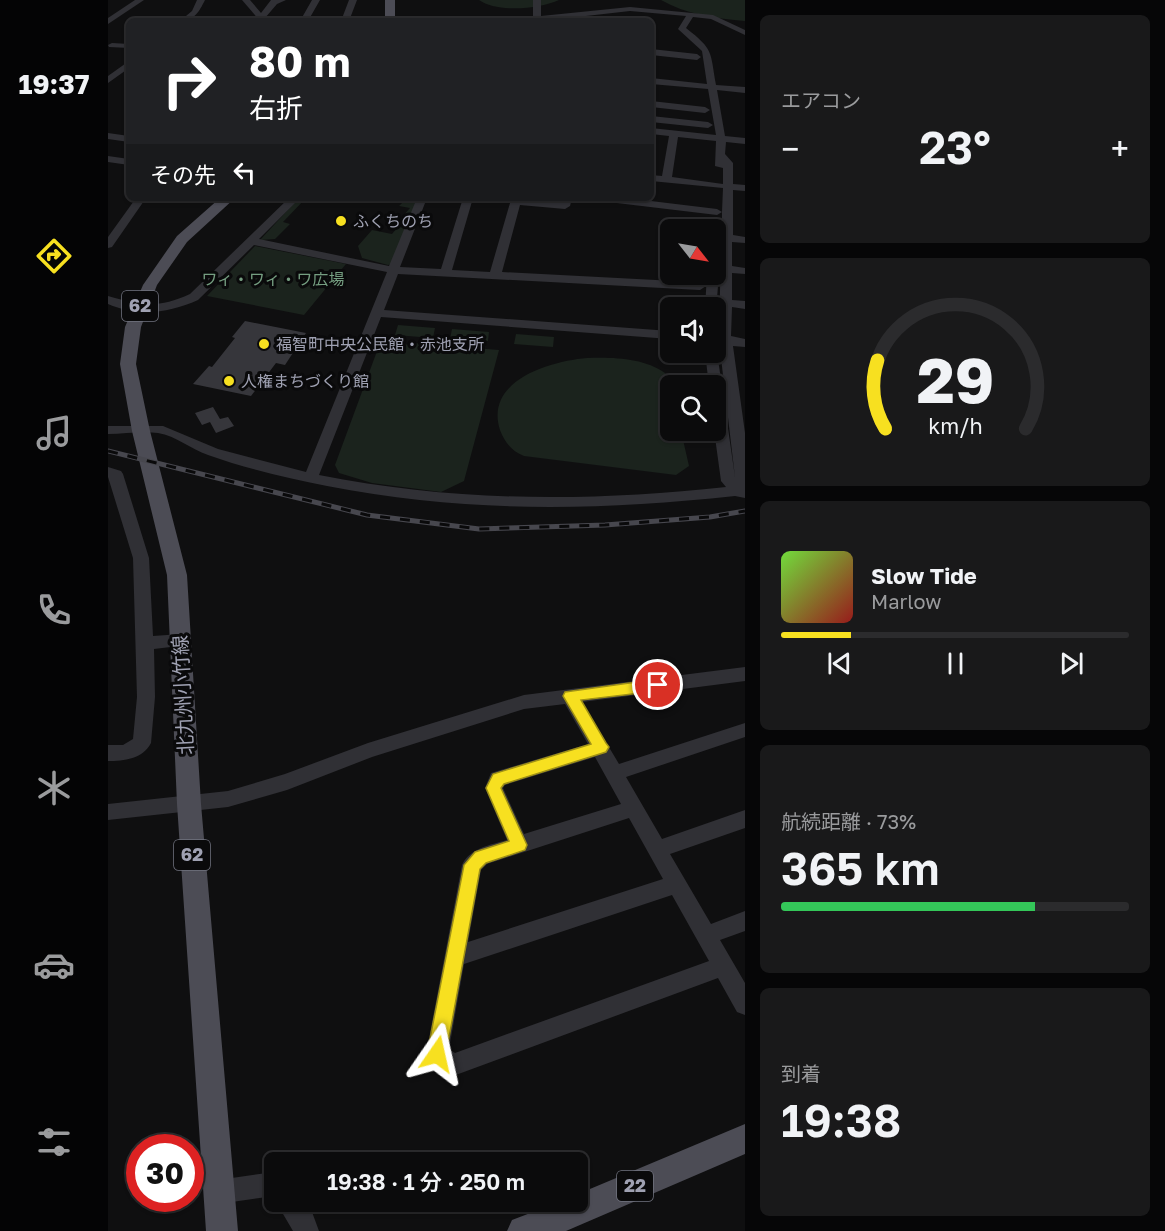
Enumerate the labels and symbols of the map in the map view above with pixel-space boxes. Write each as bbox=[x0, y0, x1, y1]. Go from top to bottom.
place label: ふくちのち bbox=[353, 211, 433, 231]
marker: ふくちのち bbox=[334, 214, 348, 228]
north arrow bbox=[660, 219, 726, 285]
park label: ワィ・ワィ・ワ広場 bbox=[201, 269, 345, 289]
road number: 62 bbox=[122, 291, 158, 321]
place label: 福智町中央公民館・赤池支所 bbox=[276, 334, 484, 354]
marker: 福智町中央公民館・赤池支所 bbox=[257, 337, 271, 351]
place label: 人権まちづくり館 bbox=[241, 371, 369, 391]
marker: 人権まちづくり館 bbox=[222, 374, 236, 388]
street label: 北九州小竹線 bbox=[167, 635, 197, 756]
pin bbox=[632, 659, 683, 710]
road number: 62 bbox=[174, 840, 210, 870]
position arrow bbox=[405, 1022, 469, 1086]
speed limit sign: 30 bbox=[126, 1134, 204, 1212]
road number: 22 bbox=[617, 1171, 653, 1201]

